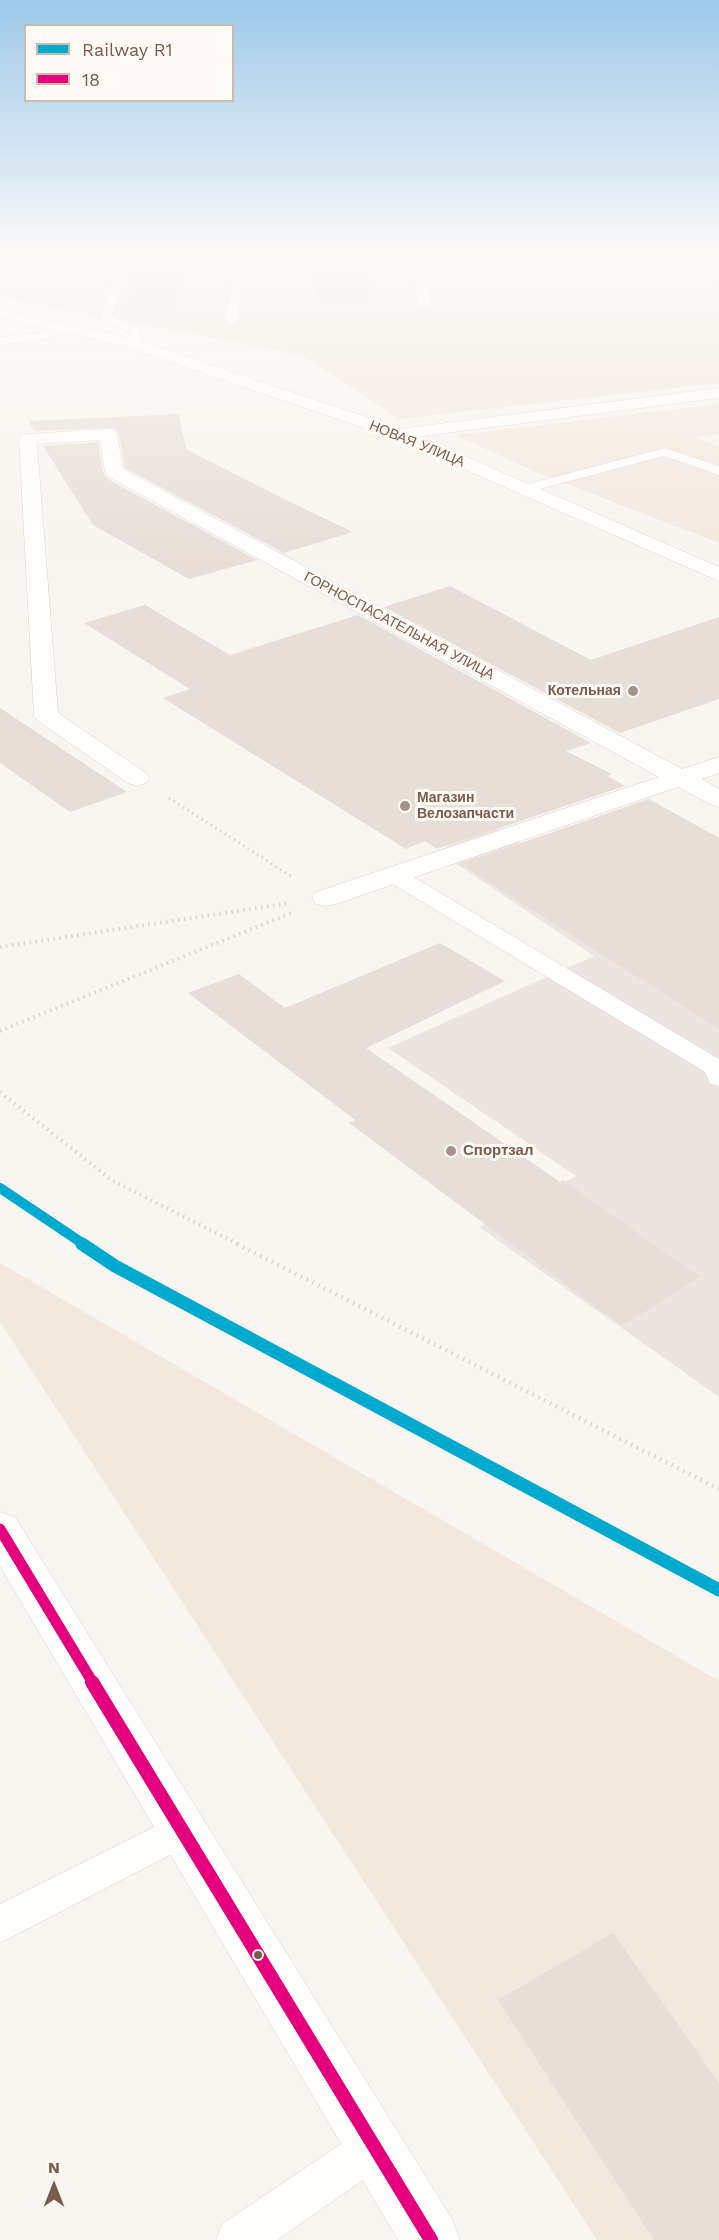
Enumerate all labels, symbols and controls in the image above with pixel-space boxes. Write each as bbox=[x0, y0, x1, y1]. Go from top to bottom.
legend bbox=[24, 24, 234, 102]
text: Railway R1 bbox=[82, 39, 173, 60]
text: 18 bbox=[82, 69, 100, 90]
street label: НОВАЯ УЛИЦА bbox=[367, 417, 467, 471]
street label: ГОРНОСПАСАТЕЛЬНАЯ УЛИЦА bbox=[301, 569, 497, 683]
place label: Котельная bbox=[548, 683, 621, 699]
marker: Котельная bbox=[626, 684, 640, 698]
place label: Магазин Велозапчасти bbox=[417, 790, 514, 822]
marker: Магазин Велозапчасти bbox=[398, 799, 412, 813]
place label: Спортзал bbox=[463, 1142, 533, 1160]
marker: Спортзал bbox=[444, 1144, 458, 1158]
unlabelled marker bbox=[252, 1949, 264, 1961]
north arrow bbox=[24, 2156, 84, 2216]
text: N bbox=[48, 2158, 60, 2177]

